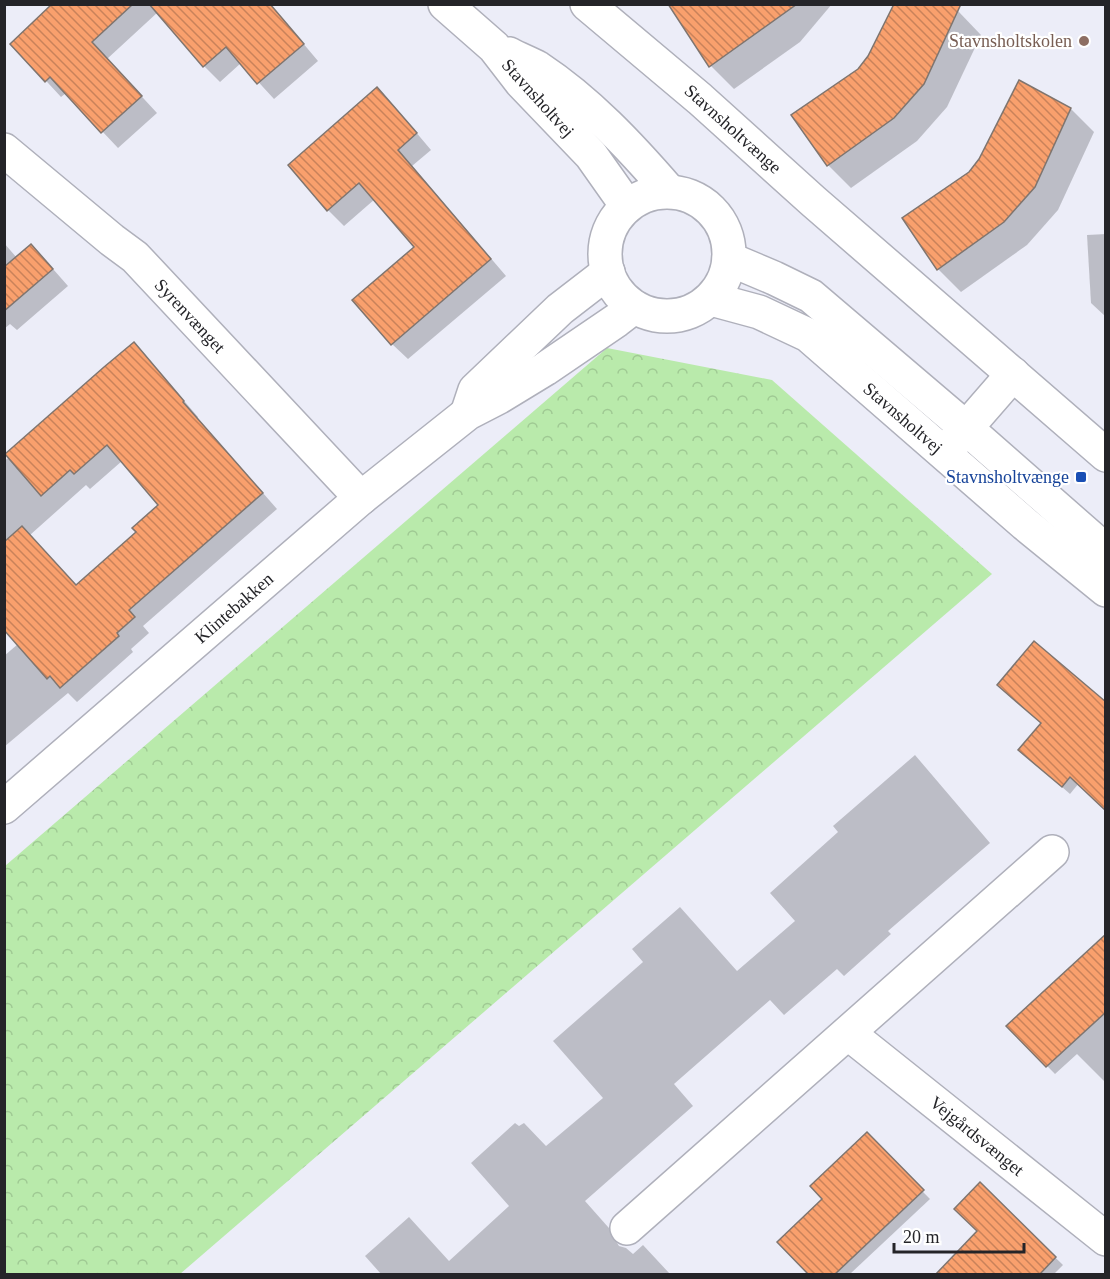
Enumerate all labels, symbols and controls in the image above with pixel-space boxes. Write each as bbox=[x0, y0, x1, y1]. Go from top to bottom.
place label: Stavnsholtskolen bbox=[949, 31, 1072, 51]
marker: Stavnsholtskolen bbox=[1077, 34, 1091, 48]
street label: Stavnsholtvej bbox=[498, 55, 578, 141]
street label: Stavnsholtvænge bbox=[681, 80, 785, 178]
street label: Syrenvænget bbox=[151, 275, 229, 357]
street label: Stavnsholtvej bbox=[859, 378, 947, 458]
place label: Stavnsholtvænge bbox=[946, 467, 1069, 487]
marker: Stavnsholtvænge bbox=[1074, 470, 1088, 484]
street label: Klintebakken bbox=[191, 569, 277, 647]
street label: Vejgårdsvænget bbox=[926, 1092, 1028, 1180]
scale bar bbox=[894, 1216, 1024, 1254]
text: 20 m bbox=[903, 1227, 940, 1247]

